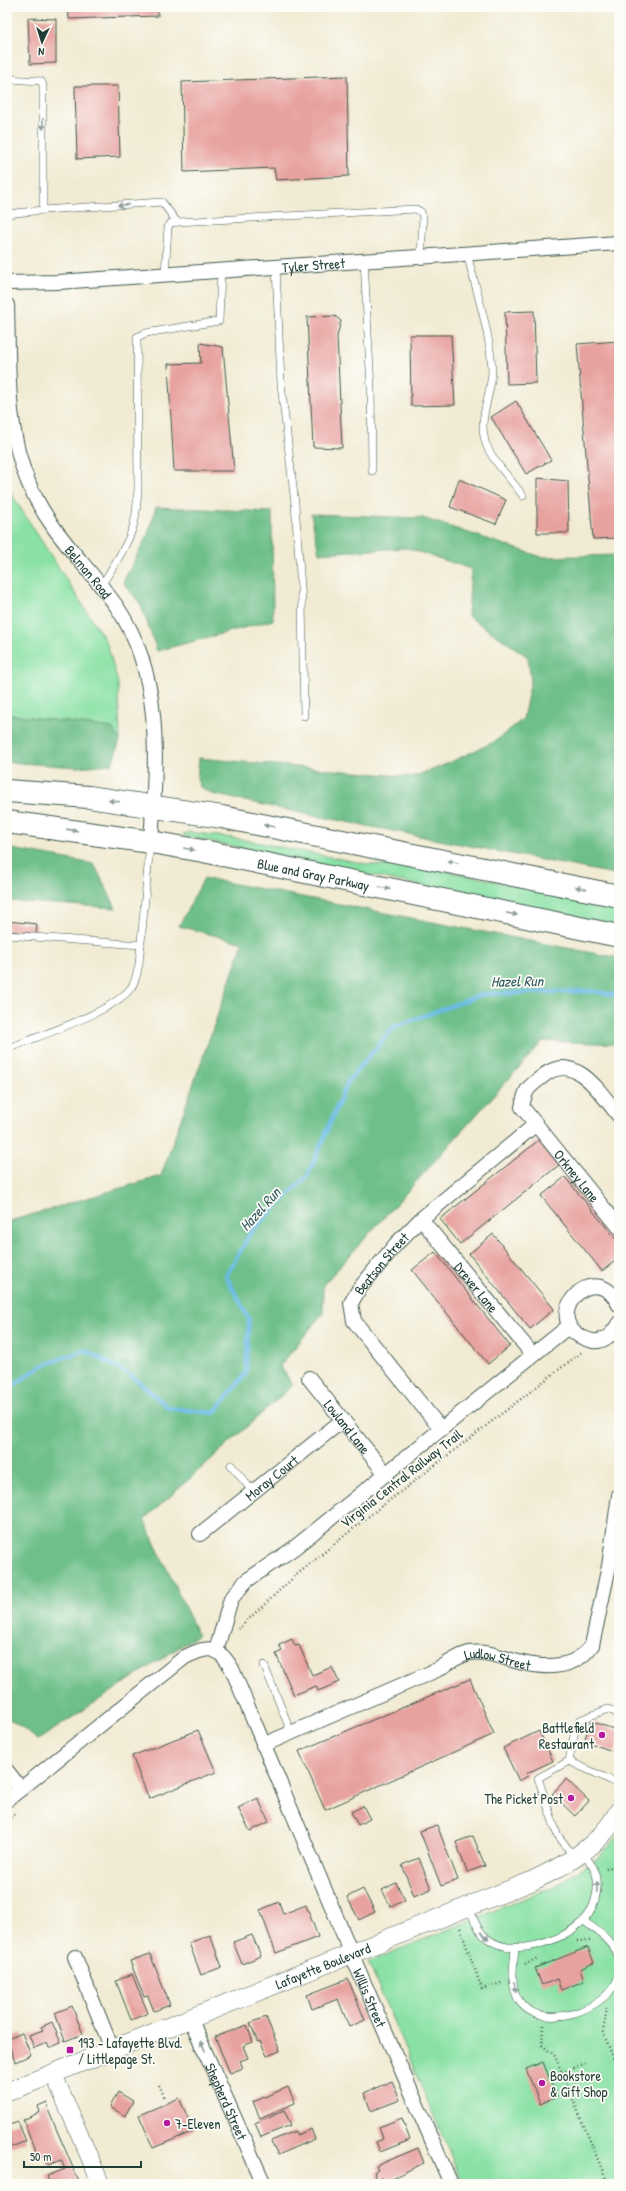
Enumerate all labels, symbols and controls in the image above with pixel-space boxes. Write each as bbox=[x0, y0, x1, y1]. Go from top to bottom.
north arrow bbox=[22, 22, 62, 62]
text: N bbox=[38, 45, 45, 59]
one-way arrow bbox=[40, 118, 46, 131]
one-way arrow bbox=[117, 201, 129, 208]
street label: Tyler Street bbox=[281, 253, 346, 276]
street label: Belman Road bbox=[61, 541, 117, 602]
one-way arrow bbox=[108, 798, 120, 804]
one-way arrow bbox=[263, 823, 275, 829]
one-way arrow bbox=[66, 827, 78, 833]
one-way arrow bbox=[183, 846, 195, 852]
street label: Blue and Gray Parkway bbox=[256, 853, 371, 895]
one-way arrow bbox=[447, 859, 460, 865]
one-way arrow bbox=[575, 885, 587, 891]
one-way arrow bbox=[379, 886, 391, 892]
one-way arrow bbox=[506, 911, 519, 917]
water label: Hazel Run bbox=[491, 970, 545, 992]
street label: Orkney Lane bbox=[550, 1145, 605, 1206]
water label: Hazel Run bbox=[235, 1182, 286, 1235]
street label: Beatson Street bbox=[349, 1227, 413, 1297]
street label: Drever Lane bbox=[451, 1258, 504, 1316]
street label: Lowland Lane bbox=[320, 1395, 376, 1458]
street label: Virginia Central Railway Trail bbox=[336, 1424, 467, 1533]
street label: Moray Court bbox=[241, 1450, 302, 1504]
street label: Ludlow Street bbox=[461, 1643, 533, 1674]
place label: Battlefield Restaurant bbox=[539, 1718, 595, 1753]
marker: Battlefield Restaurant bbox=[597, 1730, 607, 1740]
place label: The Picket Post bbox=[484, 1789, 563, 1808]
marker: The Picket Post bbox=[566, 1793, 576, 1803]
one-way arrow bbox=[593, 1881, 600, 1893]
one-way arrow bbox=[480, 1931, 490, 1940]
street label: Lafayette Boulevard bbox=[272, 1937, 373, 1993]
street label: Willis Street bbox=[349, 1965, 391, 2030]
one-way arrow bbox=[512, 1981, 518, 1993]
place label: 193 - Lafayette Blvd. / Littlepage St. bbox=[78, 2033, 183, 2069]
one-way arrow bbox=[199, 2039, 205, 2051]
marker: 193 - Lafayette Blvd. / Littlepage St. bbox=[65, 2045, 75, 2055]
street label: Shepherd Street bbox=[202, 2060, 253, 2143]
place label: Bookstore & Gift Shop bbox=[550, 2066, 608, 2102]
marker: Bookstore & Gift Shop bbox=[537, 2078, 547, 2088]
place label: 7-Eleven bbox=[175, 2114, 221, 2133]
marker: 7-Eleven bbox=[162, 2118, 172, 2128]
scale bar bbox=[24, 2143, 141, 2169]
text: 50 m bbox=[30, 2148, 51, 2165]

